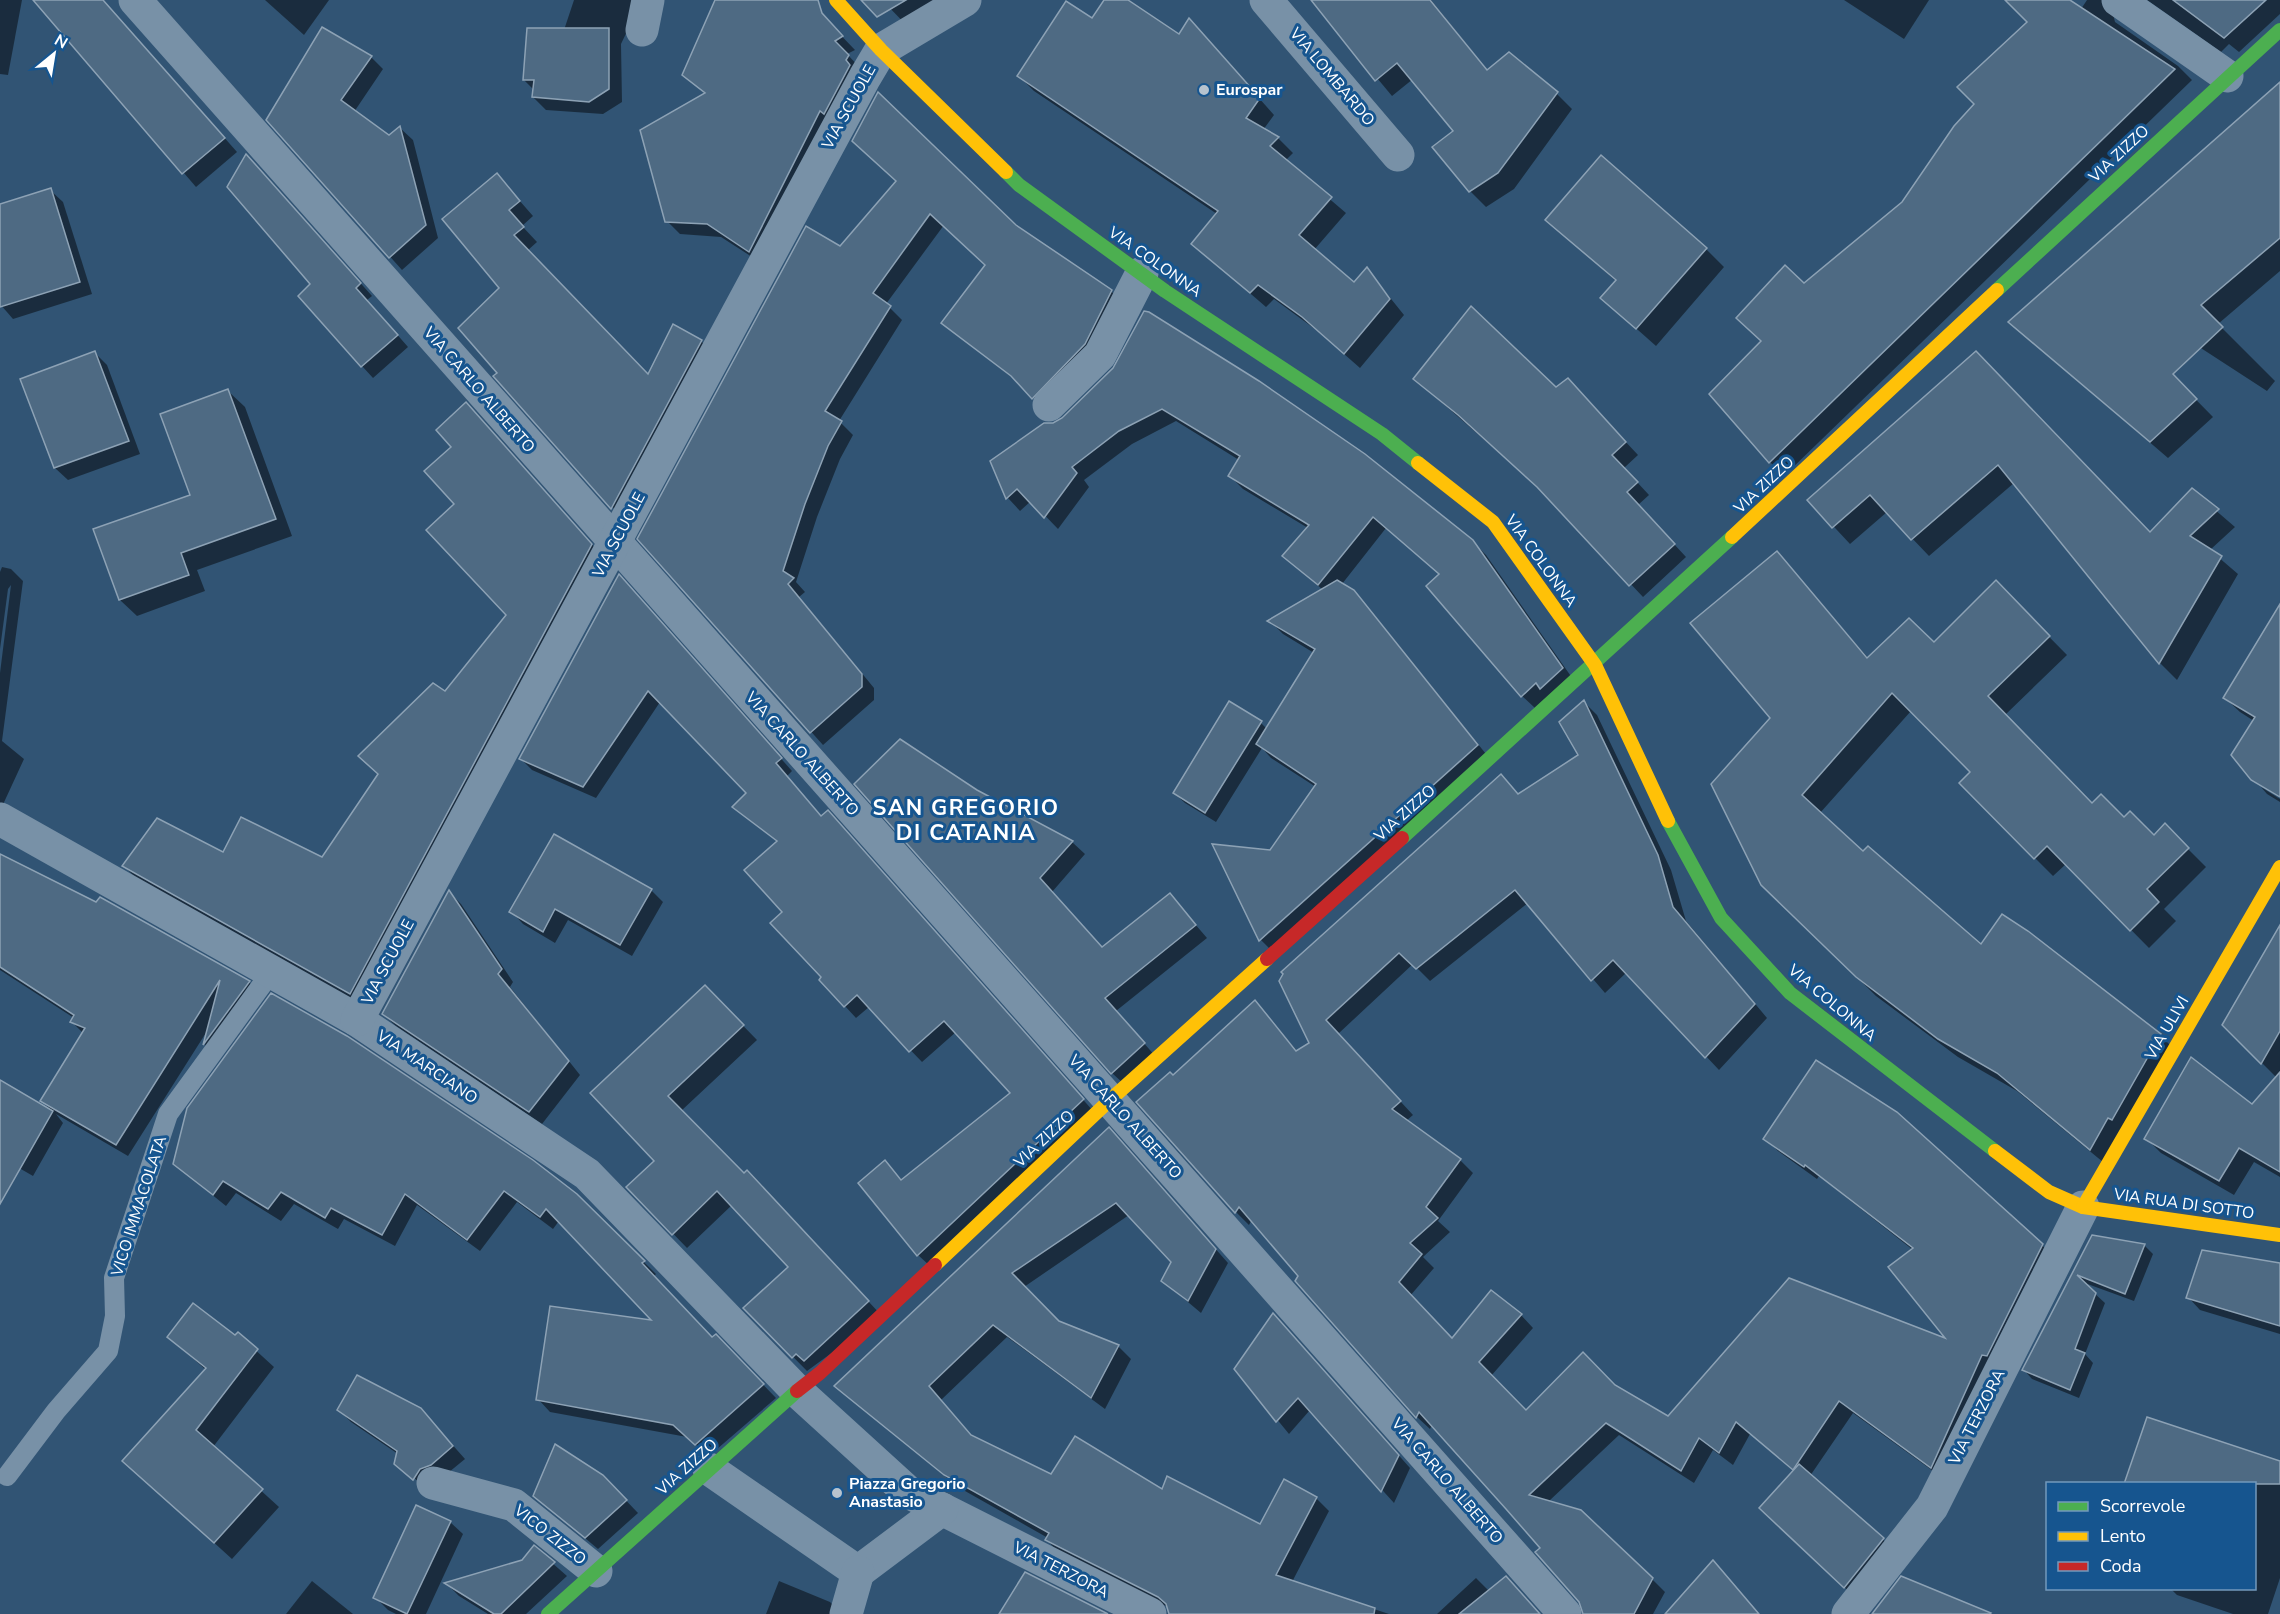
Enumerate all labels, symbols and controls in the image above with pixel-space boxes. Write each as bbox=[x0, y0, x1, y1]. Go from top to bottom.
street label: VIA LOMBARDO bbox=[1284, 22, 1380, 131]
north arrow bbox=[24, 24, 84, 84]
text: N bbox=[50, 29, 72, 54]
street label: VIA SCUOLE bbox=[816, 61, 881, 154]
place label: Eurospar bbox=[1216, 79, 1283, 101]
marker: Eurospar bbox=[1197, 83, 1211, 97]
street label: VIA ZIZZO bbox=[2083, 120, 2154, 188]
street label: VIA COLONNA bbox=[1103, 221, 1206, 303]
street label: VIA CARLO ALBERTO bbox=[417, 322, 540, 458]
street label: VIA ZIZZO bbox=[1728, 451, 1799, 519]
street label: VIA SCUOLE bbox=[587, 489, 651, 582]
street label: VIA COLONNA bbox=[1499, 510, 1582, 612]
street label: VIA CARLO ALBERTO bbox=[740, 686, 864, 821]
street label: VIA ZIZZO bbox=[1369, 780, 1440, 847]
district label: SAN GREGORIO DI CATANIA bbox=[873, 793, 1059, 848]
street label: VIA SCUOLE bbox=[356, 916, 420, 1009]
street label: VIA COLONNA bbox=[1782, 959, 1881, 1047]
street label: VIA ULIVI bbox=[2139, 992, 2194, 1065]
street label: VIA MARCIANO bbox=[371, 1024, 482, 1109]
street label: VIA CARLO ALBERTO bbox=[1063, 1049, 1187, 1184]
street label: VIA ZIZZO bbox=[1008, 1105, 1079, 1173]
street label: VICO IMMACOLATA bbox=[106, 1133, 172, 1280]
street label: VIA RUA DI SOTTO bbox=[2111, 1183, 2256, 1225]
street label: VIA TERZORA bbox=[1943, 1365, 2011, 1469]
street label: VIA CARLO ALBERTO bbox=[1385, 1413, 1508, 1549]
street label: VIA ZIZZO bbox=[651, 1434, 722, 1501]
place label: Piazza Gregorio Anastasio bbox=[849, 1473, 965, 1513]
legend bbox=[2046, 1482, 2256, 1590]
marker: Piazza Gregorio Anastasio bbox=[830, 1486, 844, 1500]
text: Scorrevole bbox=[2100, 1494, 2185, 1518]
street label: VICO ZIZZO bbox=[508, 1499, 591, 1570]
text: Lento bbox=[2100, 1524, 2146, 1548]
street label: VIA TERZORA bbox=[1009, 1536, 1113, 1604]
text: Coda bbox=[2100, 1554, 2142, 1578]

